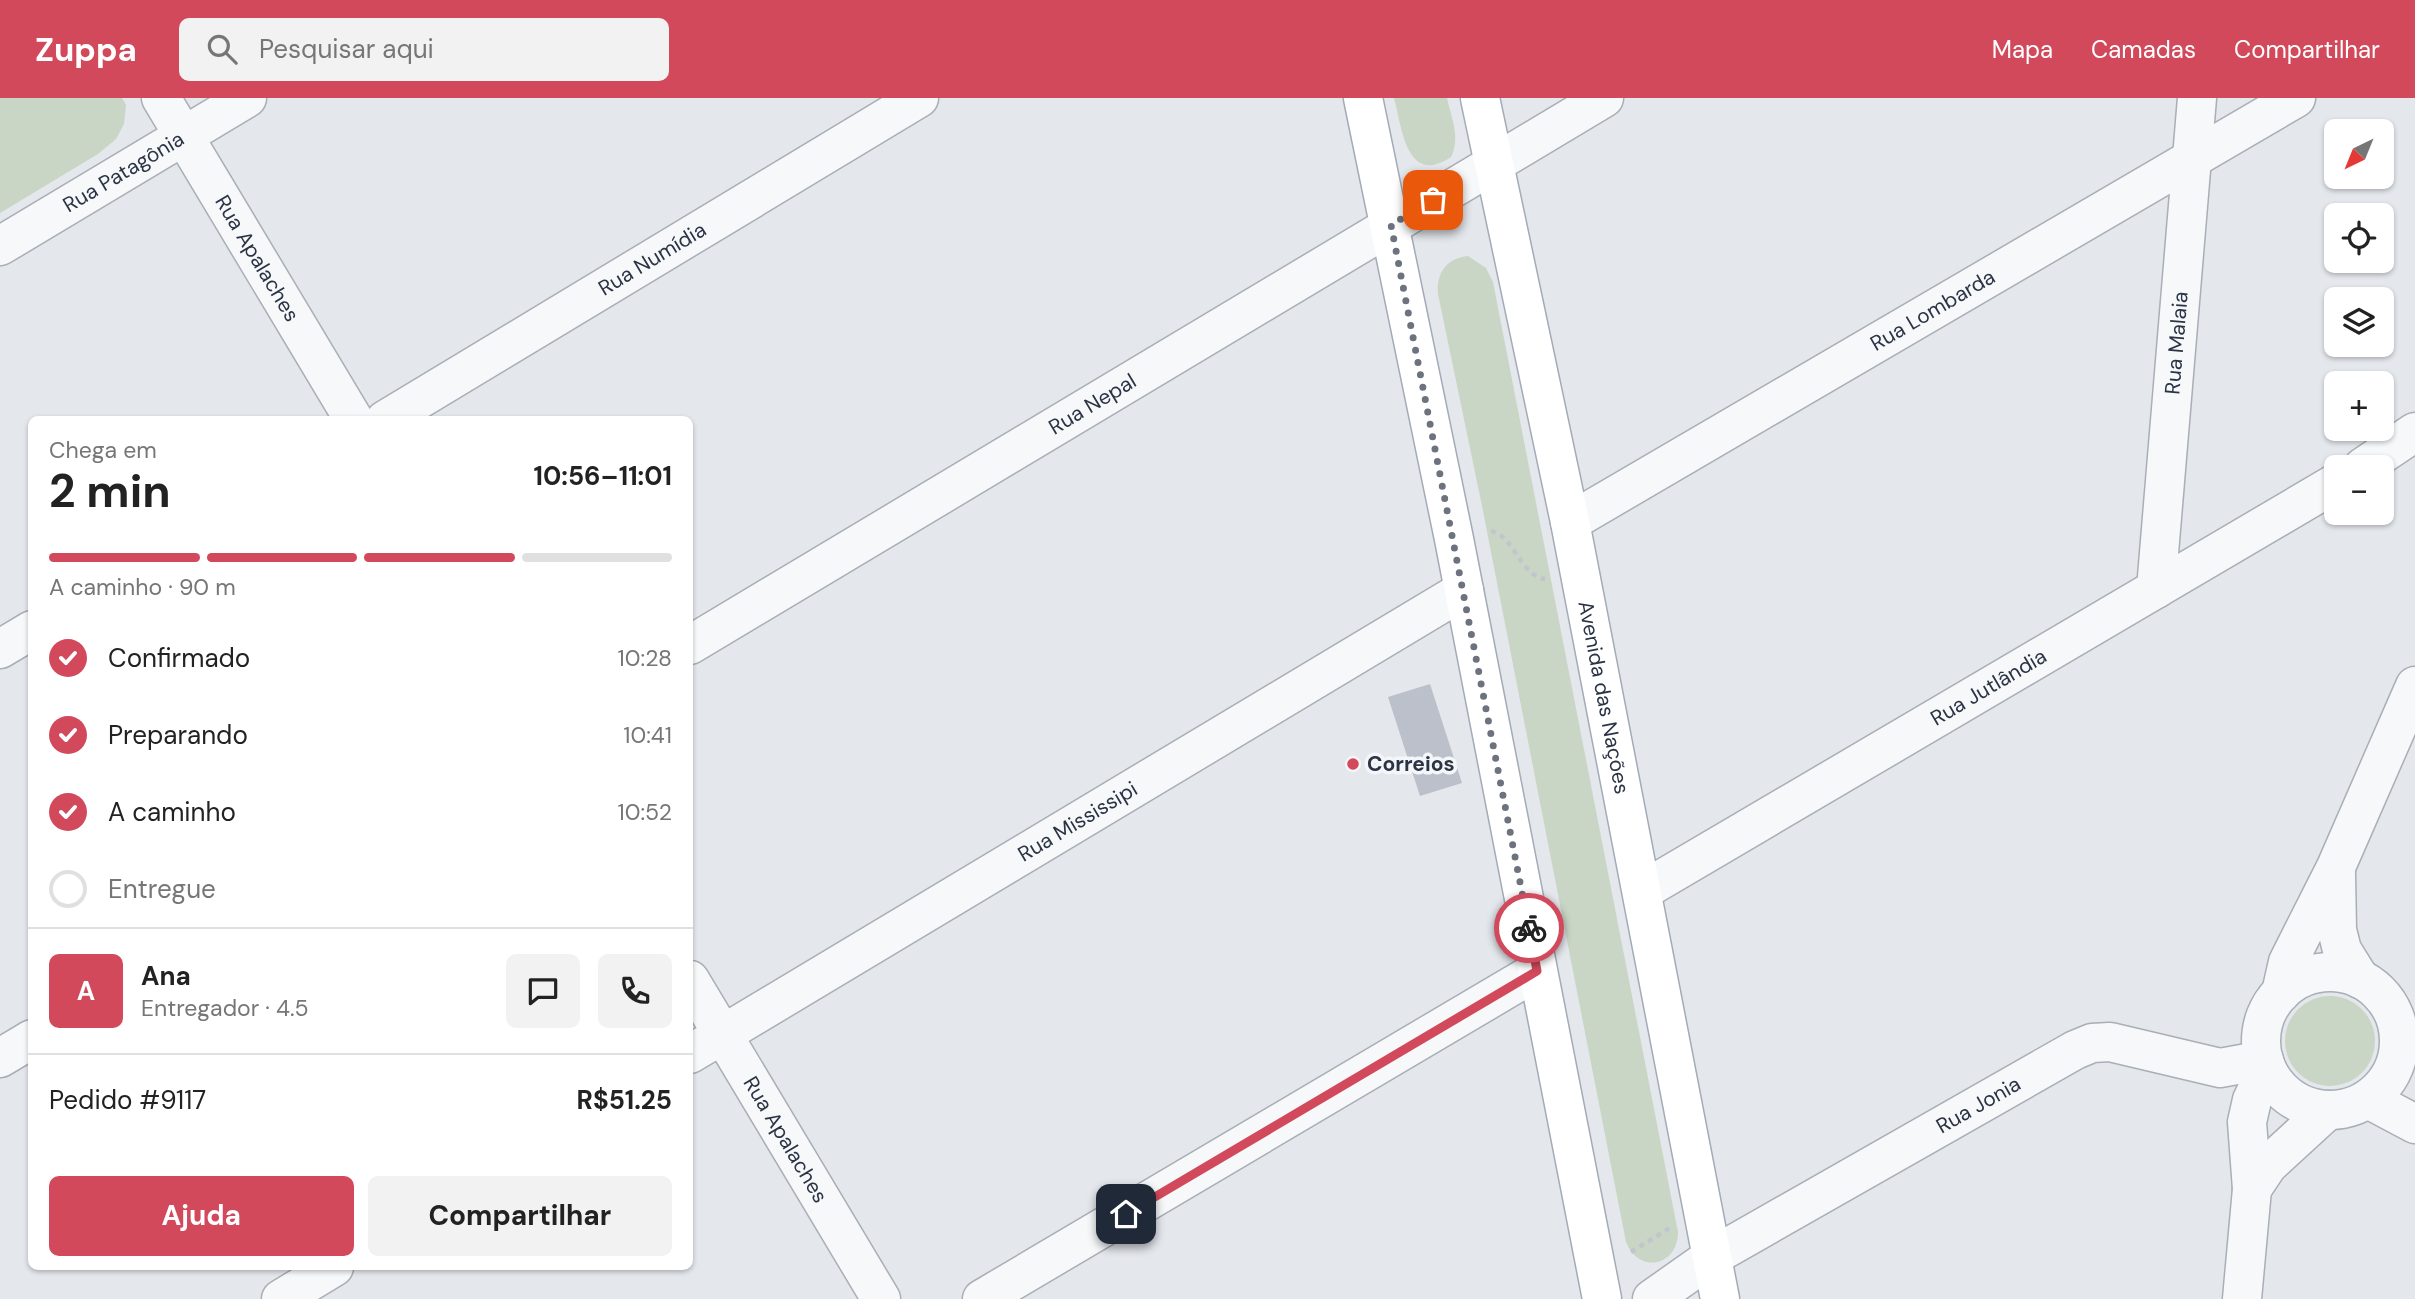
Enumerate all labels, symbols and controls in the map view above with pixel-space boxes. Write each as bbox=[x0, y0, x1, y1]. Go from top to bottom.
search box bbox=[179, 18, 669, 81]
text: Zuppa bbox=[35, 28, 137, 71]
icon: search bbox=[203, 30, 241, 68]
text: Pesquisar aqui bbox=[259, 32, 434, 66]
text: Mapa bbox=[1992, 34, 2053, 65]
text: Camadas bbox=[2091, 34, 2196, 65]
text: Compartilhar bbox=[2234, 34, 2380, 65]
north arrow bbox=[2324, 119, 2394, 189]
map controls bbox=[2324, 119, 2394, 525]
street label: Rua Patagônia bbox=[58, 125, 189, 219]
pin bbox=[1403, 170, 1463, 230]
icon: bag bbox=[1414, 181, 1452, 219]
street label: Rua Apalaches bbox=[208, 190, 306, 327]
button: locate bbox=[2324, 203, 2394, 273]
street label: Rua Numídia bbox=[593, 216, 711, 302]
street label: Rua Lombarda bbox=[1865, 263, 2000, 358]
button: layers bbox=[2324, 287, 2394, 357]
street label: Rua Malaia bbox=[2158, 290, 2195, 395]
street label: Rua Nepal bbox=[1044, 367, 1141, 441]
button: + bbox=[2324, 371, 2394, 441]
text: Chega em bbox=[49, 435, 157, 465]
button: − bbox=[2324, 455, 2394, 525]
text: 10:56–11:01 bbox=[534, 459, 672, 493]
text: 2 min bbox=[49, 461, 171, 521]
text: A caminho · 90 m bbox=[49, 572, 236, 602]
street label: Avenida das Nações bbox=[1571, 598, 1636, 796]
icon: check bbox=[49, 639, 87, 677]
text: Confirmado bbox=[108, 641, 250, 675]
street label: Rua Jutlândia bbox=[1925, 642, 2052, 732]
text: 10:28 bbox=[618, 643, 672, 673]
icon: check bbox=[49, 716, 87, 754]
text: Preparando bbox=[108, 718, 248, 752]
text: 10:41 bbox=[623, 720, 672, 750]
place label: Correios bbox=[1367, 750, 1455, 778]
marker: Correios bbox=[1345, 756, 1361, 772]
street label: Rua Mississipi bbox=[1013, 775, 1143, 868]
icon: check bbox=[49, 793, 87, 831]
text: A caminho bbox=[108, 795, 236, 829]
text: 10:52 bbox=[618, 797, 672, 827]
text: Entregue bbox=[108, 872, 216, 906]
courier bbox=[1494, 893, 1564, 963]
icon: bike bbox=[1510, 909, 1548, 947]
button: chat bbox=[506, 954, 580, 1028]
button: phone bbox=[598, 954, 672, 1028]
text: Ana bbox=[141, 959, 191, 993]
text: A bbox=[77, 974, 95, 1008]
text: Entregador · 4.5 bbox=[141, 993, 309, 1023]
street label: Rua Jonia bbox=[1931, 1070, 2026, 1140]
street label: Rua Apalaches bbox=[737, 1071, 834, 1208]
text: Pedido #9117 bbox=[49, 1083, 206, 1117]
text: R$51.25 bbox=[577, 1083, 672, 1117]
button: Ajuda bbox=[49, 1176, 354, 1256]
button: Compartilhar bbox=[368, 1176, 672, 1256]
pin bbox=[1096, 1184, 1156, 1244]
icon: home bbox=[1107, 1195, 1145, 1233]

